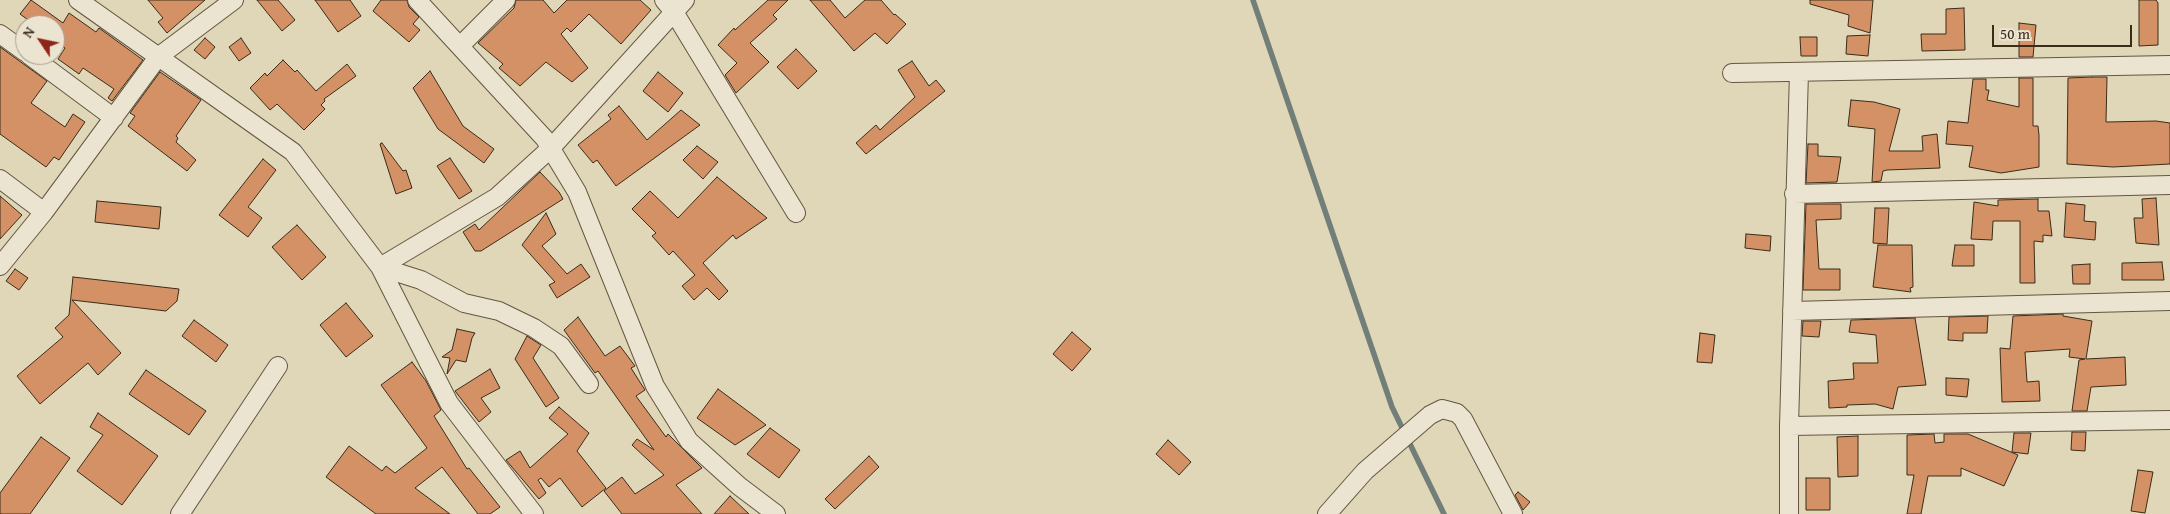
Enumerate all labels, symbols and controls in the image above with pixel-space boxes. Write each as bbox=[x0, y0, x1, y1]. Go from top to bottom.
north arrow bbox=[15, 15, 65, 65]
scale bar bbox=[1995, 15, 2135, 47]
text: N bbox=[17, 23, 39, 42]
text: 50 m bbox=[2000, 23, 2030, 44]

